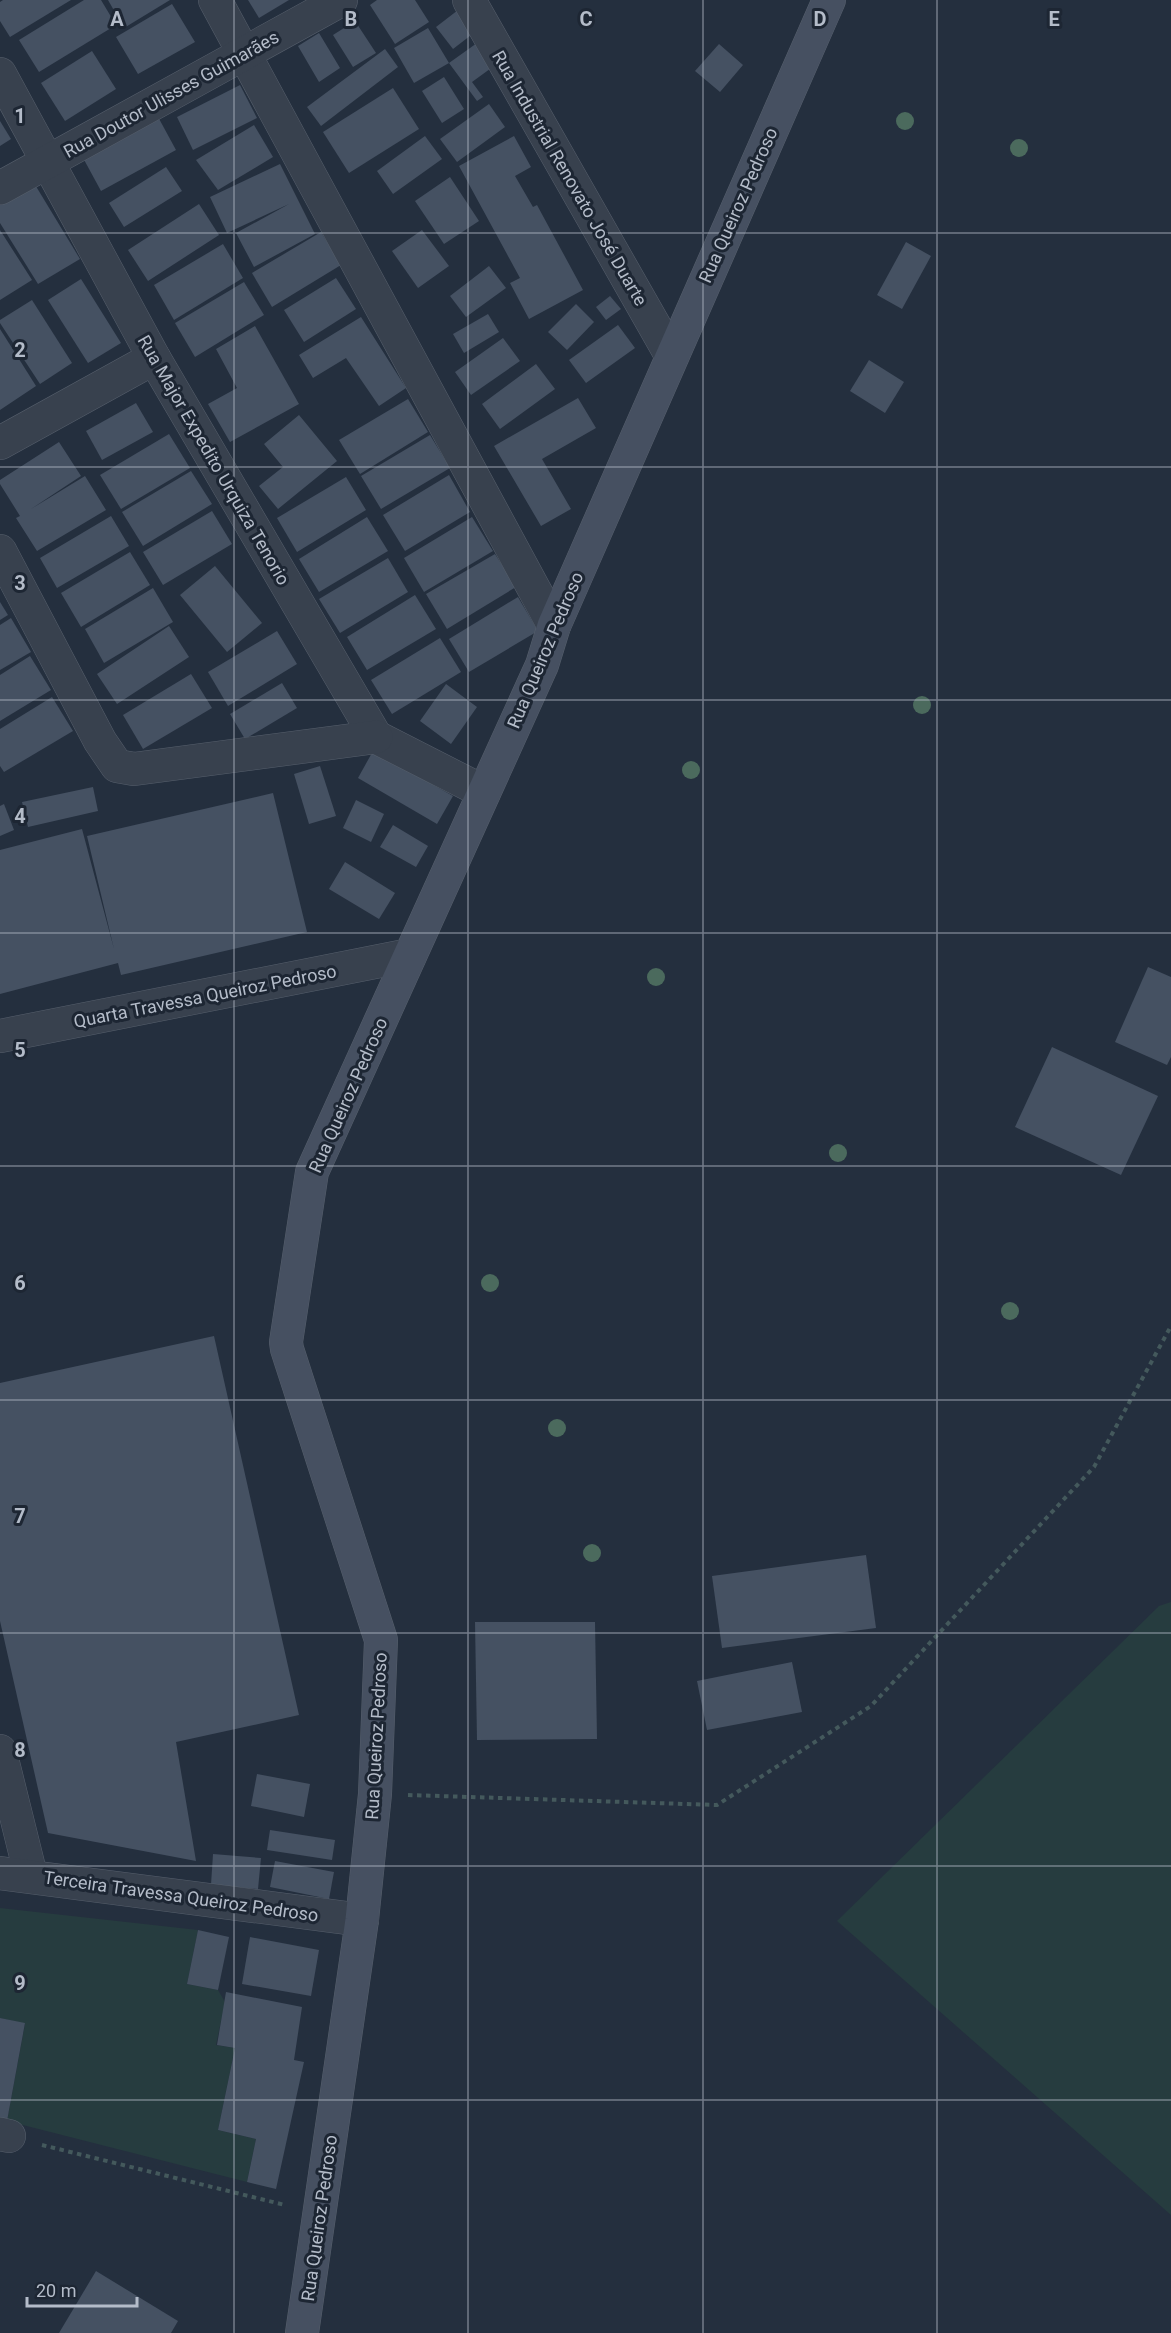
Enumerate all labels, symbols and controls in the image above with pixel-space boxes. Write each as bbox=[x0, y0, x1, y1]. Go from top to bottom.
text: A bbox=[110, 7, 124, 31]
text: B bbox=[345, 7, 357, 31]
text: C bbox=[579, 7, 593, 31]
text: D bbox=[814, 7, 827, 31]
text: E bbox=[1048, 7, 1060, 31]
street label: Rua Doutor Ulisses Guimarães bbox=[60, 26, 282, 162]
street label: Rua Industrial Renovato José Duarte bbox=[488, 47, 652, 309]
text: 1 bbox=[14, 104, 26, 128]
street label: Rua Queiroz Pedroso bbox=[694, 124, 782, 286]
street label: Rua Major Expedito Urquiza Tenorio bbox=[134, 331, 294, 589]
text: 2 bbox=[14, 338, 26, 362]
street label: Rua Queiroz Pedroso bbox=[503, 569, 587, 731]
text: 3 bbox=[14, 571, 26, 595]
text: 4 bbox=[14, 804, 26, 828]
street label: Quarta Travessa Queiroz Pedroso bbox=[72, 960, 338, 1032]
street label: Rua Queiroz Pedroso bbox=[304, 1014, 392, 1176]
text: 5 bbox=[14, 1038, 26, 1062]
text: 6 bbox=[14, 1271, 26, 1295]
text: 7 bbox=[14, 1504, 26, 1528]
street label: Rua Queiroz Pedroso bbox=[361, 1652, 391, 1820]
text: 8 bbox=[14, 1738, 26, 1762]
street label: Terceira Travessa Queiroz Pedroso bbox=[42, 1866, 320, 1926]
text: 9 bbox=[14, 1971, 26, 1995]
street label: Rua Queiroz Pedroso bbox=[297, 2134, 341, 2302]
scale bar bbox=[27, 2270, 136, 2308]
text: 20 m bbox=[36, 2280, 76, 2301]

